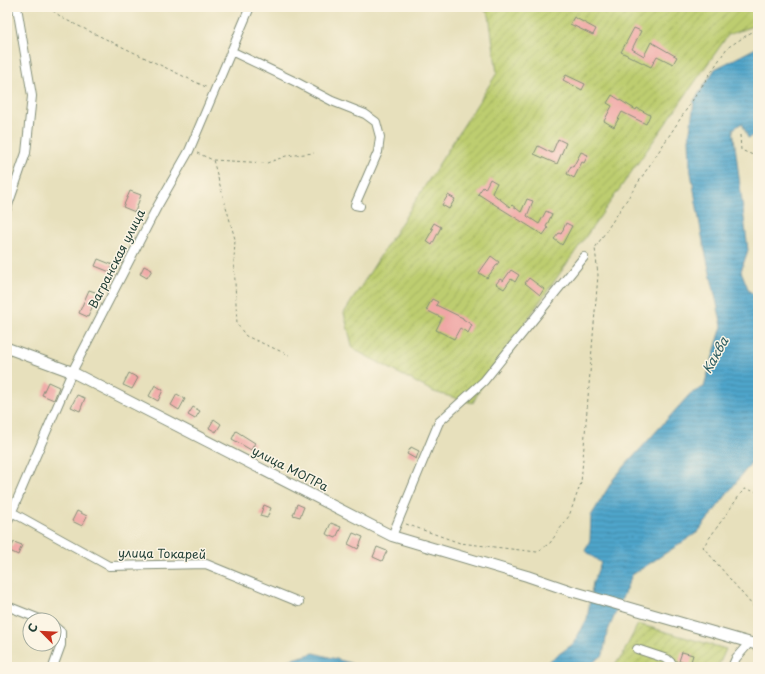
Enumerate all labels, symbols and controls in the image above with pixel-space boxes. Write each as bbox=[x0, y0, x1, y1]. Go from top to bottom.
street label: Вагранская улица bbox=[83, 205, 149, 311]
water label: Каква bbox=[697, 332, 733, 376]
street label: улица МОПРа bbox=[249, 441, 332, 495]
street label: улица Токарей bbox=[118, 543, 206, 563]
north arrow bbox=[22, 612, 62, 652]
text: С bbox=[23, 620, 42, 635]

